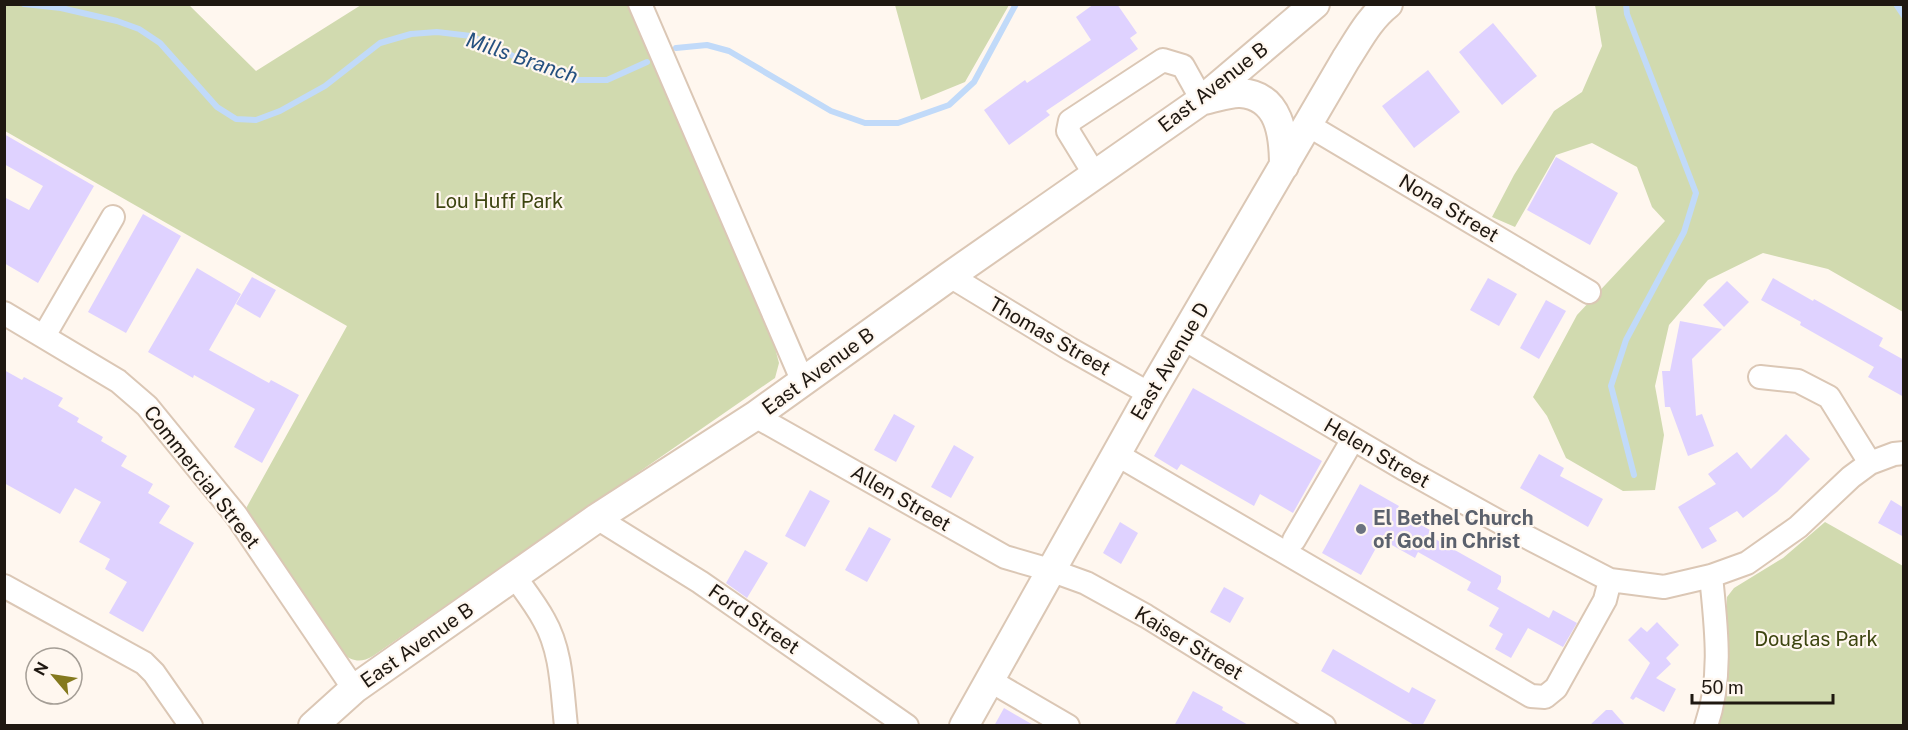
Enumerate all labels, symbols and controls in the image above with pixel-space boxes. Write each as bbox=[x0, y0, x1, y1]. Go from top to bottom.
water label: Mills Branch bbox=[463, 27, 582, 88]
street label: East Avenue B bbox=[1153, 37, 1273, 137]
street label: Nona Street bbox=[1395, 169, 1503, 247]
park label: Lou Huff Park bbox=[435, 189, 563, 213]
street label: Thomas Street bbox=[985, 292, 1115, 380]
street label: East Avenue D bbox=[1125, 298, 1215, 424]
street label: East Avenue B bbox=[757, 322, 879, 420]
street label: Commercial Street bbox=[139, 401, 265, 553]
street label: Helen Street bbox=[1320, 413, 1434, 493]
street label: Allen Street bbox=[847, 460, 955, 536]
place label: El Bethel Church of God in Christ bbox=[1373, 506, 1534, 553]
marker: El Bethel Church of God in Christ bbox=[1354, 522, 1368, 536]
street label: Ford Street bbox=[704, 579, 804, 659]
street label: East Avenue B bbox=[356, 597, 478, 693]
street label: Kaiser Street bbox=[1131, 601, 1247, 685]
park label: Douglas Park bbox=[1754, 627, 1878, 651]
north arrow bbox=[24, 646, 84, 706]
text: N bbox=[30, 659, 53, 679]
scale bar bbox=[1692, 667, 1833, 705]
text: 50 m bbox=[1701, 677, 1744, 698]

